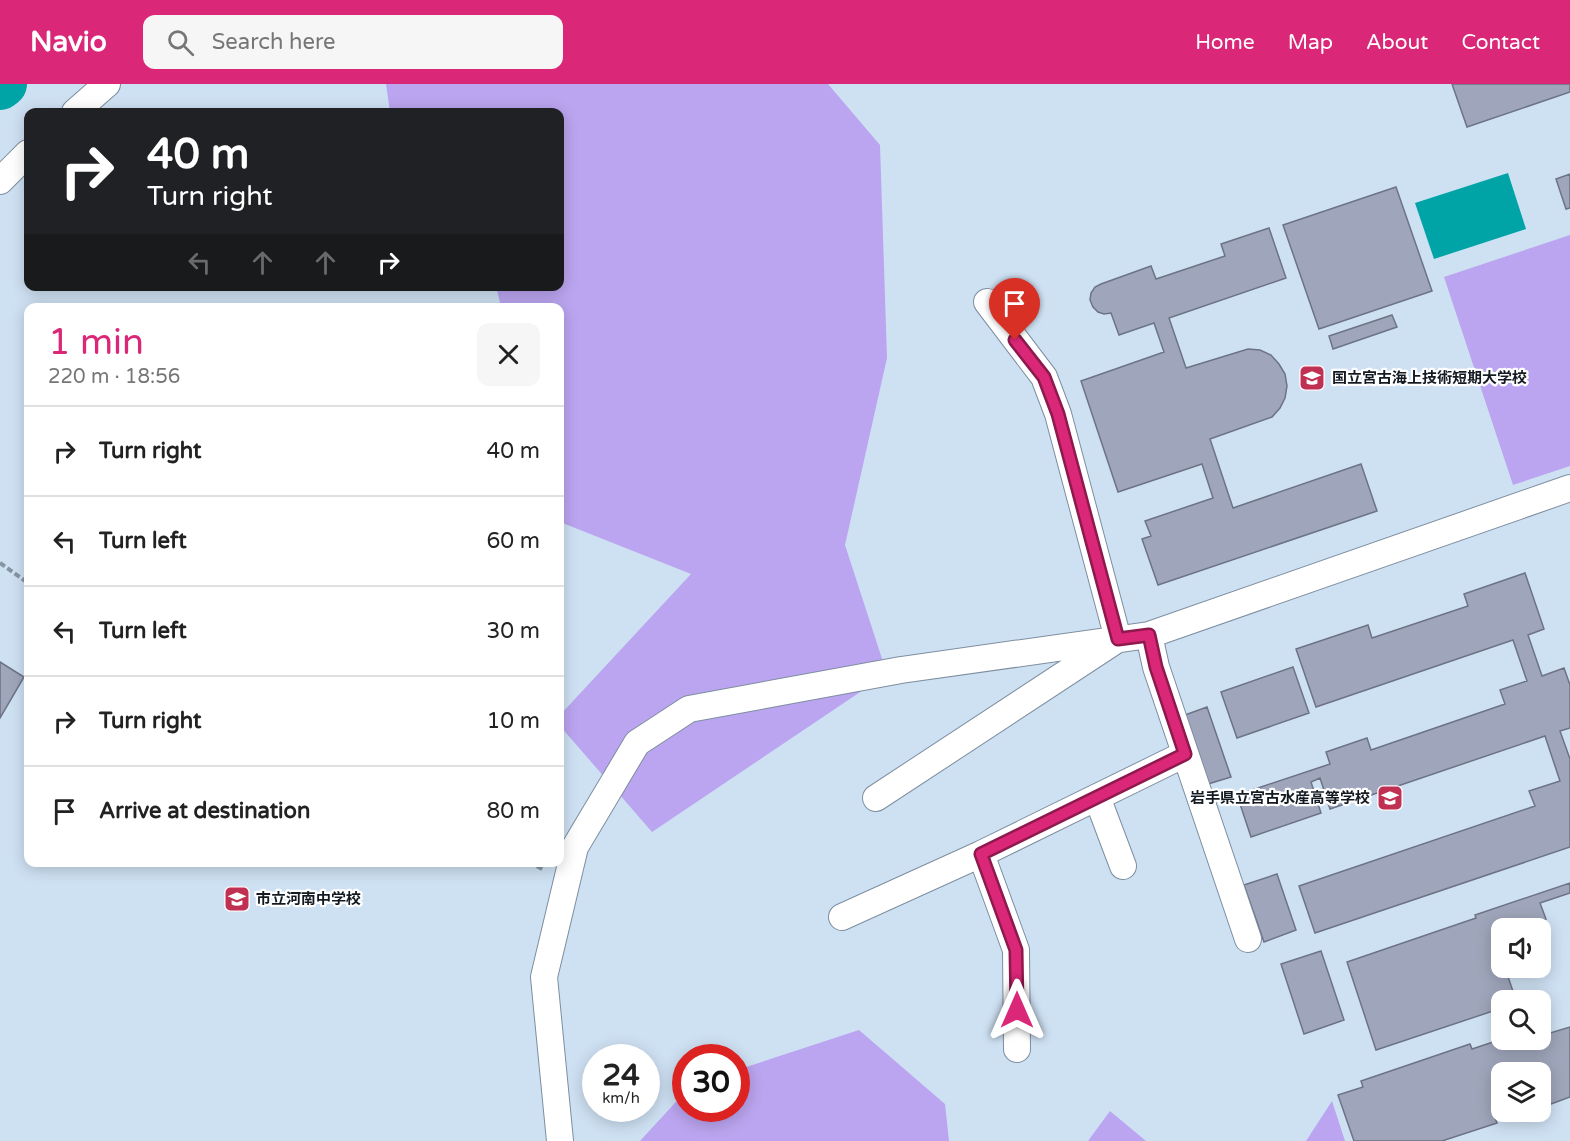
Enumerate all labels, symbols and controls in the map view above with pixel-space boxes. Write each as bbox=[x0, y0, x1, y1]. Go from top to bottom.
search box bbox=[143, 15, 563, 69]
text: Navio bbox=[30, 25, 107, 59]
icon: search bbox=[164, 26, 197, 59]
text: Search here bbox=[212, 29, 336, 55]
text: Home bbox=[1195, 30, 1255, 55]
text: Map bbox=[1288, 30, 1333, 55]
text: About bbox=[1366, 30, 1428, 55]
text: Contact bbox=[1461, 30, 1540, 55]
text: 40 m bbox=[147, 129, 249, 180]
icon: right bbox=[48, 132, 126, 210]
text: Turn right bbox=[147, 180, 273, 213]
icon: left bbox=[183, 246, 216, 279]
icon: ahead bbox=[246, 246, 279, 279]
icon: ahead bbox=[309, 246, 342, 279]
icon: right bbox=[372, 246, 405, 279]
pin bbox=[989, 278, 1040, 340]
icon: arrive bbox=[998, 287, 1031, 320]
text: 1 min bbox=[48, 321, 144, 364]
button: close bbox=[477, 323, 540, 386]
school or university icon: 国立宮古海上技術短期大学校 bbox=[1297, 363, 1327, 393]
text: 220 m · 18:56 bbox=[48, 365, 180, 389]
place label: 国立宮古海上技術短期大学校 bbox=[1332, 369, 1527, 387]
icon: right bbox=[48, 435, 81, 468]
text: Turn right bbox=[99, 438, 201, 464]
text: 40 m bbox=[486, 438, 540, 464]
icon: left bbox=[48, 525, 81, 558]
text: Turn left bbox=[99, 528, 187, 554]
text: 60 m bbox=[486, 528, 540, 554]
icon: left bbox=[48, 615, 81, 648]
text: Turn left bbox=[99, 618, 187, 644]
text: 30 m bbox=[486, 618, 540, 644]
icon: right bbox=[48, 705, 81, 738]
text: Turn right bbox=[99, 708, 201, 734]
text: 10 m bbox=[486, 708, 540, 734]
school or university icon: 岩手県立宮古水産高等学校 bbox=[1375, 783, 1405, 813]
place label: 岩手県立宮古水産高等学校 bbox=[1190, 789, 1370, 807]
icon: arrive bbox=[48, 795, 81, 828]
text: Arrive at destination bbox=[99, 798, 310, 824]
text: 80 m bbox=[486, 798, 540, 824]
school or university icon: 市立河南中学校 bbox=[222, 884, 252, 914]
place label: 市立河南中学校 bbox=[256, 890, 361, 908]
map controls bbox=[1491, 918, 1551, 1122]
button: sound bbox=[1491, 918, 1551, 978]
position arrow bbox=[985, 978, 1049, 1042]
button: search bbox=[1491, 990, 1551, 1050]
speed limit sign: 30 bbox=[672, 1044, 750, 1122]
text: 24 bbox=[602, 1057, 640, 1094]
button: layers bbox=[1491, 1062, 1551, 1122]
text: km/h bbox=[602, 1089, 640, 1107]

